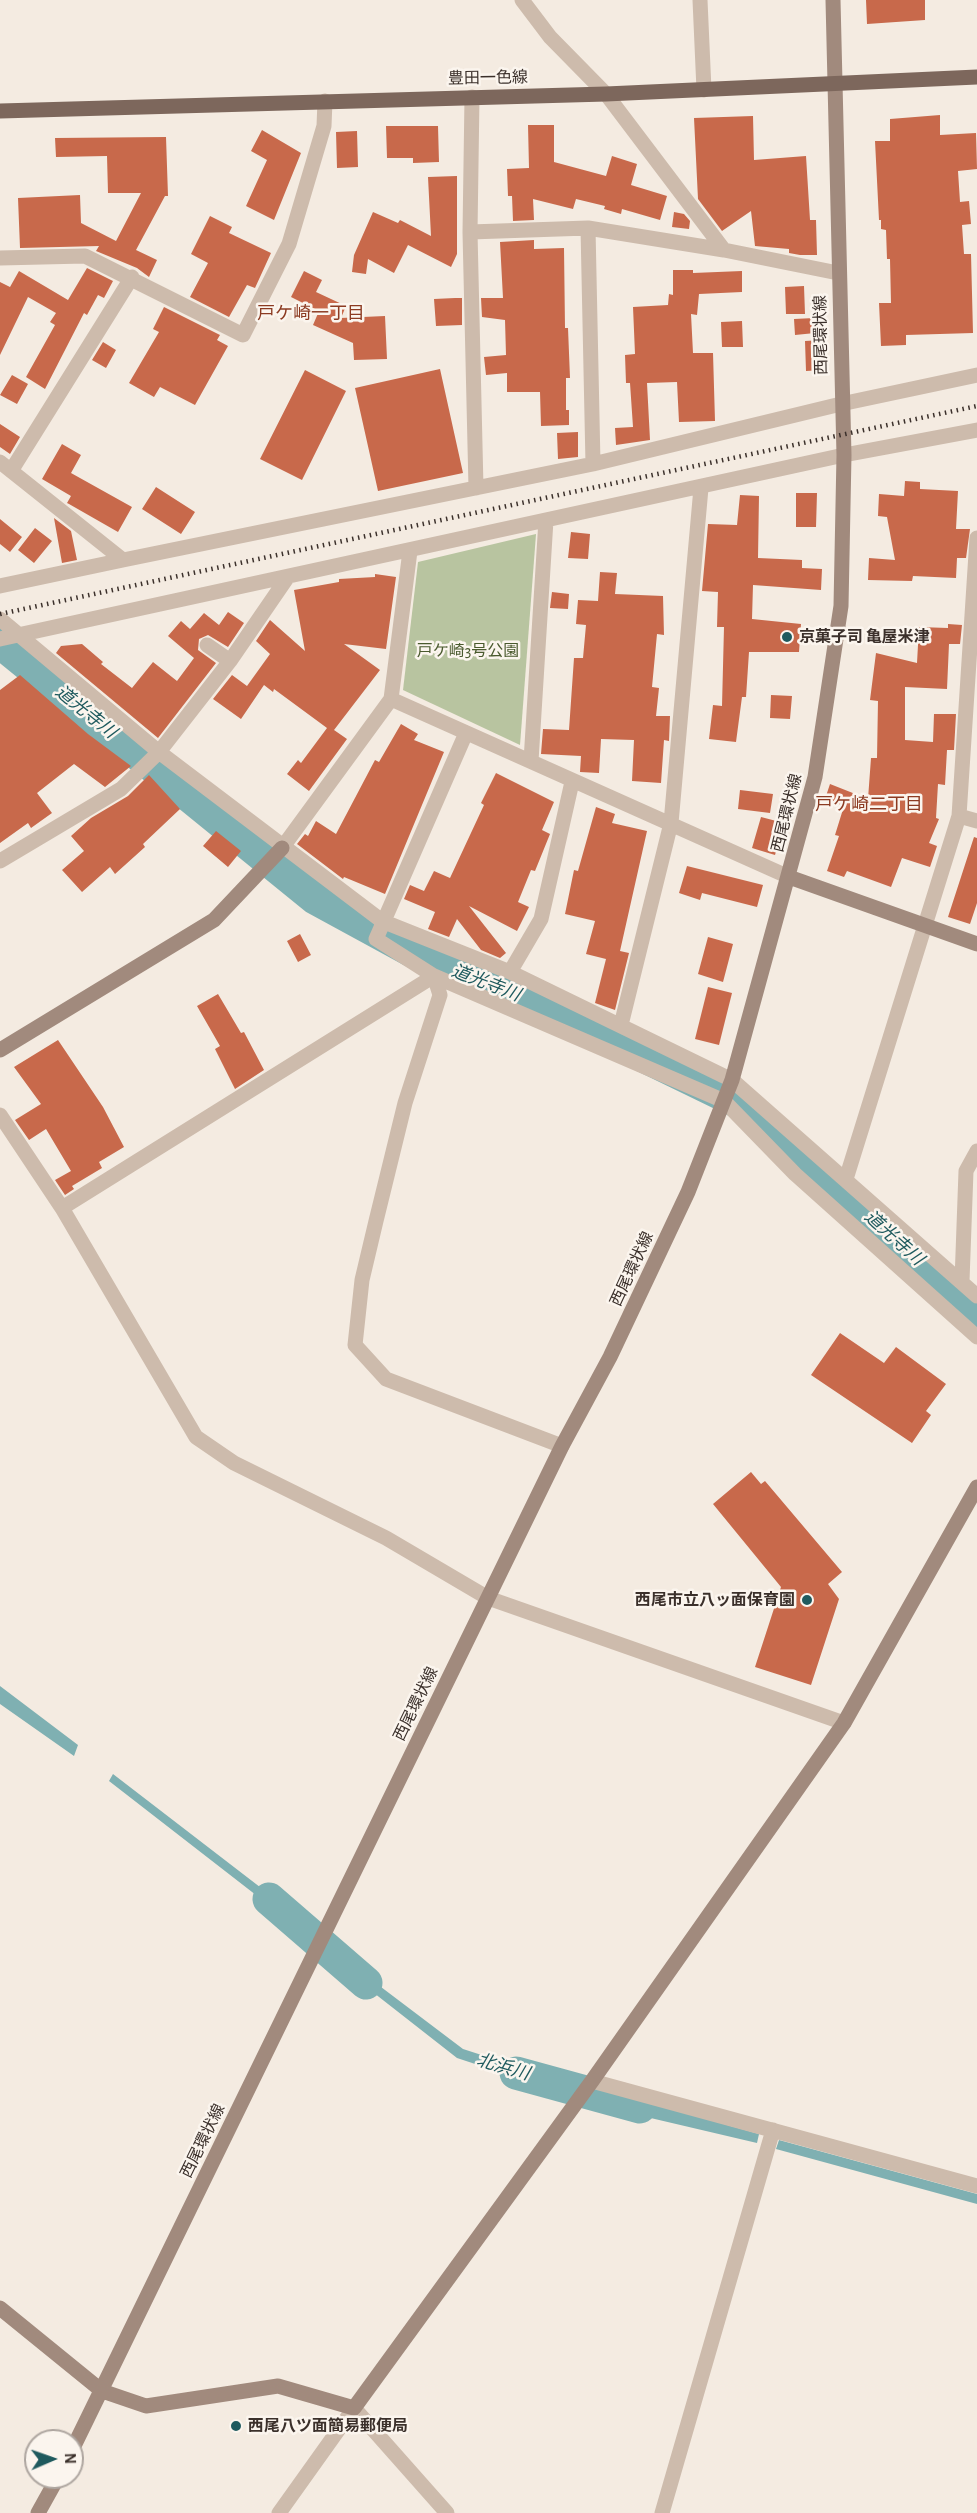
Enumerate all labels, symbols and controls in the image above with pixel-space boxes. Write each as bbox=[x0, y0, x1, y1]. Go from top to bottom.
street label: 豊田一色線 bbox=[448, 68, 528, 88]
street label: 西尾環状線 bbox=[811, 295, 831, 375]
district label: 戸ケ崎一丁目 bbox=[257, 303, 365, 325]
place label: 京菓子司 亀屋米津 bbox=[799, 627, 929, 647]
marker: 京菓子司 亀屋米津 bbox=[780, 630, 794, 644]
park label: 戸ケ崎3号公園 bbox=[417, 641, 519, 661]
water label: 道光寺川 bbox=[51, 681, 121, 743]
street label: 西尾環状線 bbox=[768, 772, 806, 854]
district label: 戸ケ崎二丁目 bbox=[815, 794, 923, 816]
water label: 道光寺川 bbox=[449, 960, 523, 1006]
water label: 道光寺川 bbox=[860, 1206, 928, 1270]
street label: 西尾環状線 bbox=[606, 1229, 658, 1309]
place label: 西尾市立八ッ面保育園 bbox=[635, 1590, 795, 1610]
marker: 西尾市立八ッ面保育園 bbox=[800, 1593, 814, 1607]
street label: 西尾環状線 bbox=[390, 1664, 442, 1744]
water label: 北浜川 bbox=[474, 2049, 532, 2085]
street label: 西尾環状線 bbox=[177, 2101, 229, 2181]
place label: 西尾八ツ面簡易郵便局 bbox=[248, 2416, 408, 2436]
marker: 西尾八ツ面簡易郵便局 bbox=[229, 2419, 243, 2433]
north arrow bbox=[24, 2429, 84, 2489]
text: N bbox=[62, 2453, 78, 2464]

